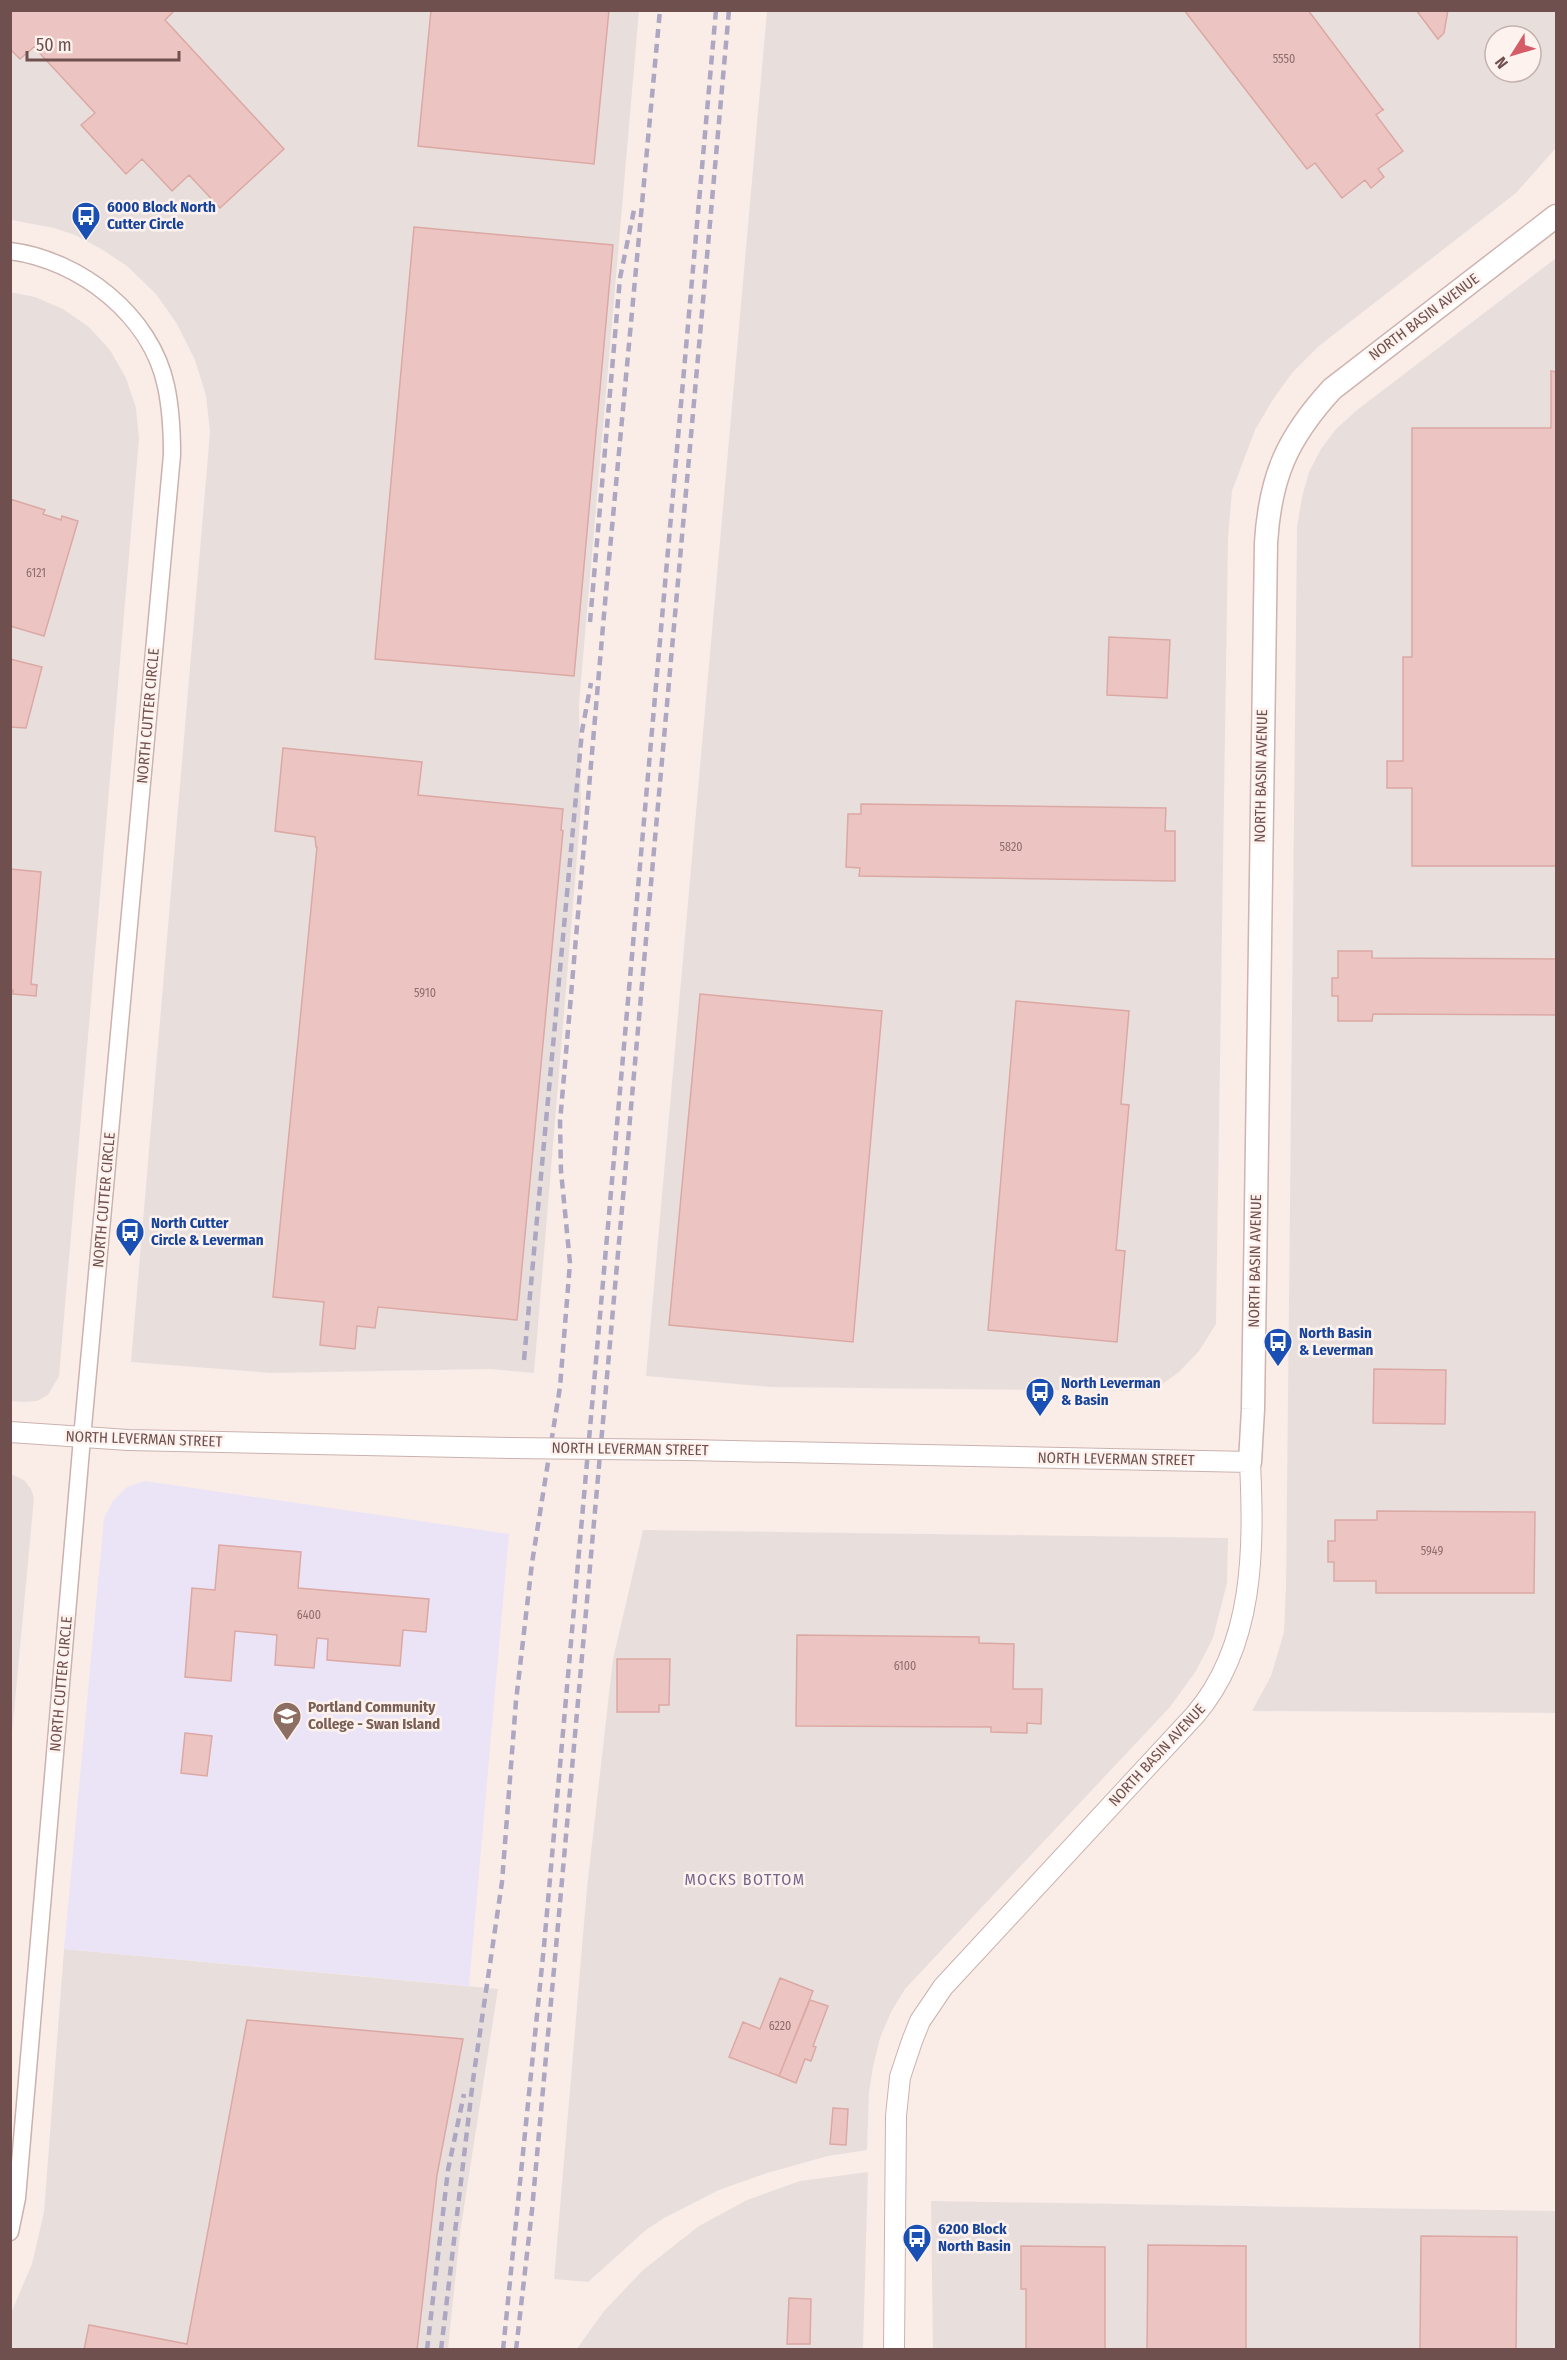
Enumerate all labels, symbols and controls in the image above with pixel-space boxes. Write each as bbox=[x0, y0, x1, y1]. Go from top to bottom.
scale bar bbox=[27, 24, 178, 62]
north arrow bbox=[1483, 24, 1543, 84]
text: 50 m bbox=[36, 34, 72, 56]
house number: 5550 bbox=[1273, 52, 1295, 66]
text: N bbox=[1491, 53, 1512, 72]
place label: 6000 Block North Cutter Circle bbox=[107, 198, 216, 233]
bus stop icon: 6000 Block North Cutter Circle bbox=[70, 200, 102, 242]
street label: NORTH BASIN AVENUE bbox=[1365, 270, 1483, 364]
house number: 6121 bbox=[26, 566, 46, 580]
street label: NORTH CUTTER CIRCLE bbox=[133, 648, 163, 784]
street label: NORTH BASIN AVENUE bbox=[1251, 709, 1271, 843]
house number: 5820 bbox=[1000, 840, 1022, 854]
house number: 5910 bbox=[414, 986, 436, 1000]
street label: NORTH CUTTER CIRCLE bbox=[89, 1132, 119, 1268]
street label: NORTH BASIN AVENUE bbox=[1245, 1194, 1265, 1328]
place label: North Cutter Circle & Leverman bbox=[151, 1214, 264, 1249]
bus stop icon: North Cutter Circle & Leverman bbox=[114, 1216, 146, 1258]
place label: North Basin & Leverman bbox=[1299, 1324, 1374, 1359]
bus stop icon: North Basin & Leverman bbox=[1262, 1326, 1294, 1368]
place label: North Leverman & Basin bbox=[1061, 1374, 1161, 1409]
bus stop icon: North Leverman & Basin bbox=[1024, 1376, 1056, 1418]
street label: NORTH LEVERMAN STREET bbox=[65, 1427, 223, 1451]
street label: NORTH LEVERMAN STREET bbox=[551, 1439, 709, 1459]
street label: NORTH LEVERMAN STREET bbox=[1037, 1449, 1195, 1469]
house number: 5949 bbox=[1421, 1544, 1443, 1558]
house number: 6400 bbox=[297, 1608, 321, 1622]
street label: NORTH CUTTER CIRCLE bbox=[46, 1616, 76, 1752]
house number: 6100 bbox=[894, 1659, 916, 1673]
place label: Portland Community College - Swan Island bbox=[308, 1698, 440, 1733]
school or university icon: Portland Community College - Swan Island bbox=[271, 1700, 303, 1742]
street label: NORTH BASIN AVENUE bbox=[1105, 1700, 1209, 1810]
district label: MOCKS BOTTOM bbox=[684, 1870, 806, 1889]
house number: 6220 bbox=[769, 2019, 791, 2033]
place label: 6200 Block North Basin bbox=[938, 2220, 1011, 2255]
bus stop icon: 6200 Block North Basin bbox=[901, 2222, 933, 2264]

